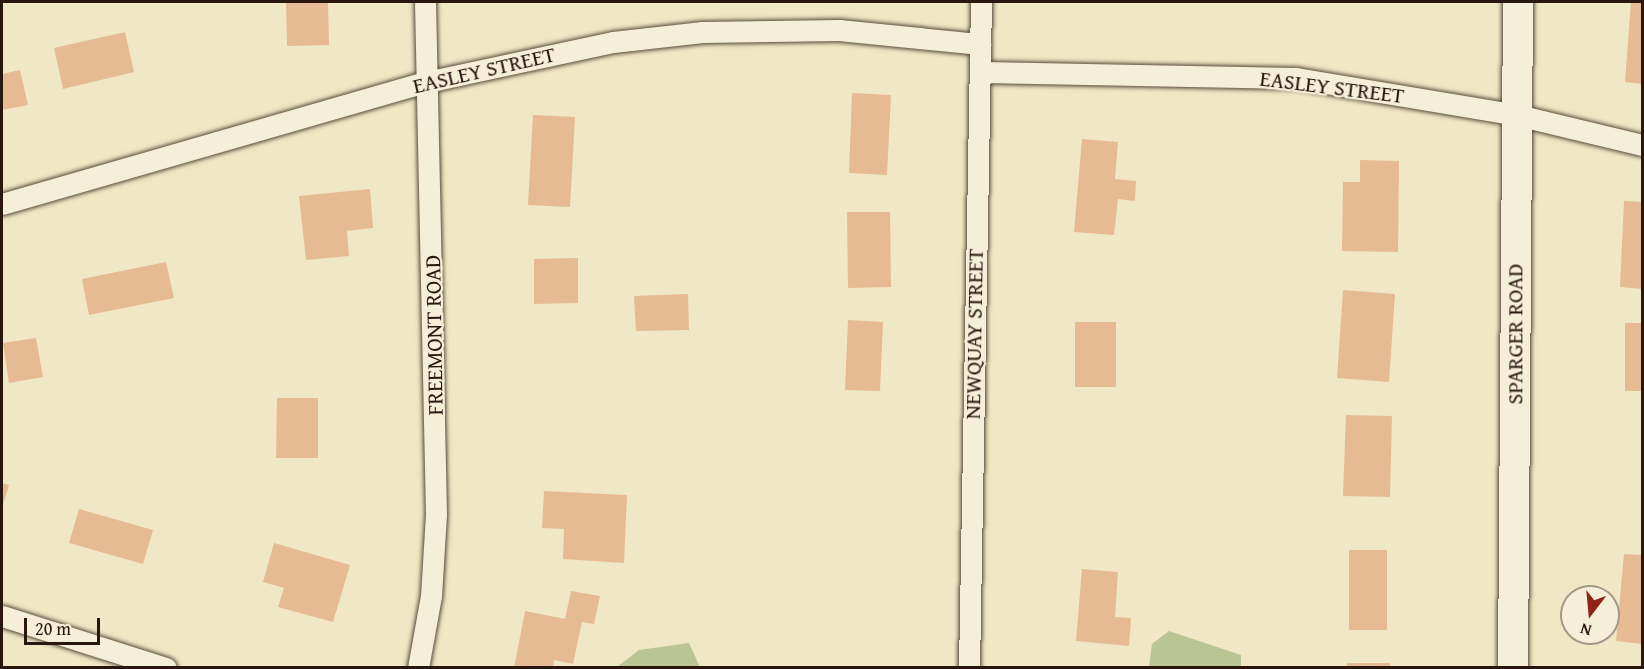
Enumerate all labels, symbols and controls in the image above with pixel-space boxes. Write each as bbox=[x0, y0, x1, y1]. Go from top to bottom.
street label: EASLEY STREET bbox=[410, 41, 558, 99]
street label: EASLEY STREET bbox=[1258, 65, 1406, 109]
street label: NEWQUAY STREET bbox=[959, 248, 989, 420]
street label: FREEMONT ROAD bbox=[419, 254, 449, 416]
street label: SPARGER ROAD bbox=[1502, 264, 1528, 404]
north arrow bbox=[1560, 585, 1620, 645]
scale bar bbox=[27, 606, 104, 644]
text: 20 m bbox=[35, 615, 71, 642]
text: N bbox=[1577, 617, 1594, 643]

